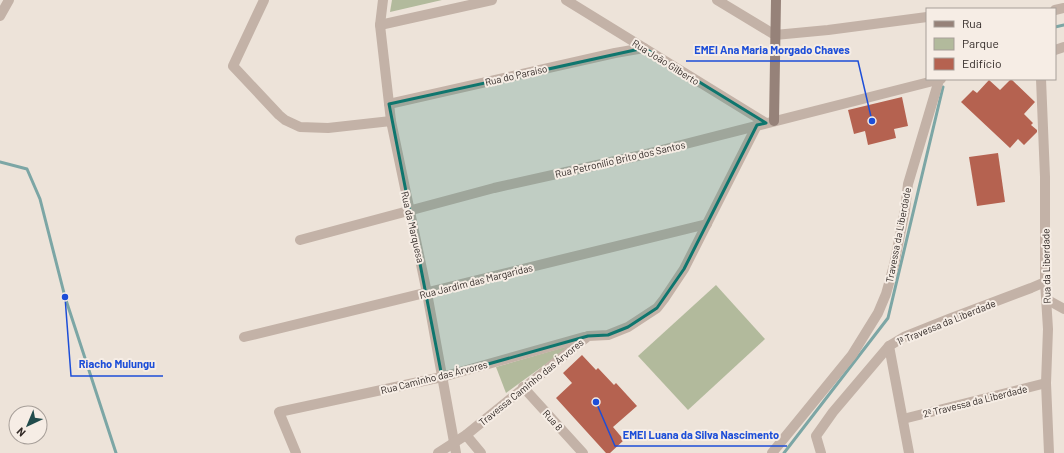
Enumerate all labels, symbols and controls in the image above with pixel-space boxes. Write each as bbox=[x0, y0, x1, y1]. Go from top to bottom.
legend bbox=[926, 8, 1056, 80]
text: Rua bbox=[962, 16, 982, 30]
text: Parque bbox=[962, 36, 999, 50]
street label: Rua João Gilberto bbox=[630, 37, 702, 87]
callout: EMEI Ana Maria Morgado Chaves bbox=[686, 38, 858, 61]
text: EMEI Ana Maria Morgado Chaves bbox=[694, 43, 850, 56]
text: Edifício bbox=[962, 56, 1002, 70]
street label: Rua do Paraíso bbox=[484, 62, 548, 88]
street label: Rua Petronílio Brito dos Santos bbox=[554, 138, 686, 180]
street label: Travessa da Liberdade bbox=[883, 186, 913, 284]
street label: Rua da Marquesa bbox=[399, 190, 427, 264]
street label: Rua da Liberdade bbox=[1039, 228, 1053, 304]
street label: Rua Jardim das Margaridas bbox=[418, 261, 534, 301]
street label: 1ª Travessa da Liberdade bbox=[895, 297, 997, 347]
street label: Travessa Caminho das Árvores bbox=[476, 336, 586, 428]
callout: Riacho Mulungu bbox=[71, 353, 163, 376]
text: Riacho Mulungu bbox=[79, 357, 155, 370]
street label: Rua Caminho das Árvores bbox=[379, 358, 489, 396]
street label: 2ª Travessa da Liberdade bbox=[921, 382, 1029, 420]
north arrow bbox=[8, 405, 48, 445]
street label: Rua 8 bbox=[541, 407, 565, 433]
callout: EMEI Luana da Silva Nascimento bbox=[615, 423, 787, 446]
text: N bbox=[14, 425, 28, 440]
text: EMEI Luana da Silva Nascimento bbox=[623, 428, 779, 441]

